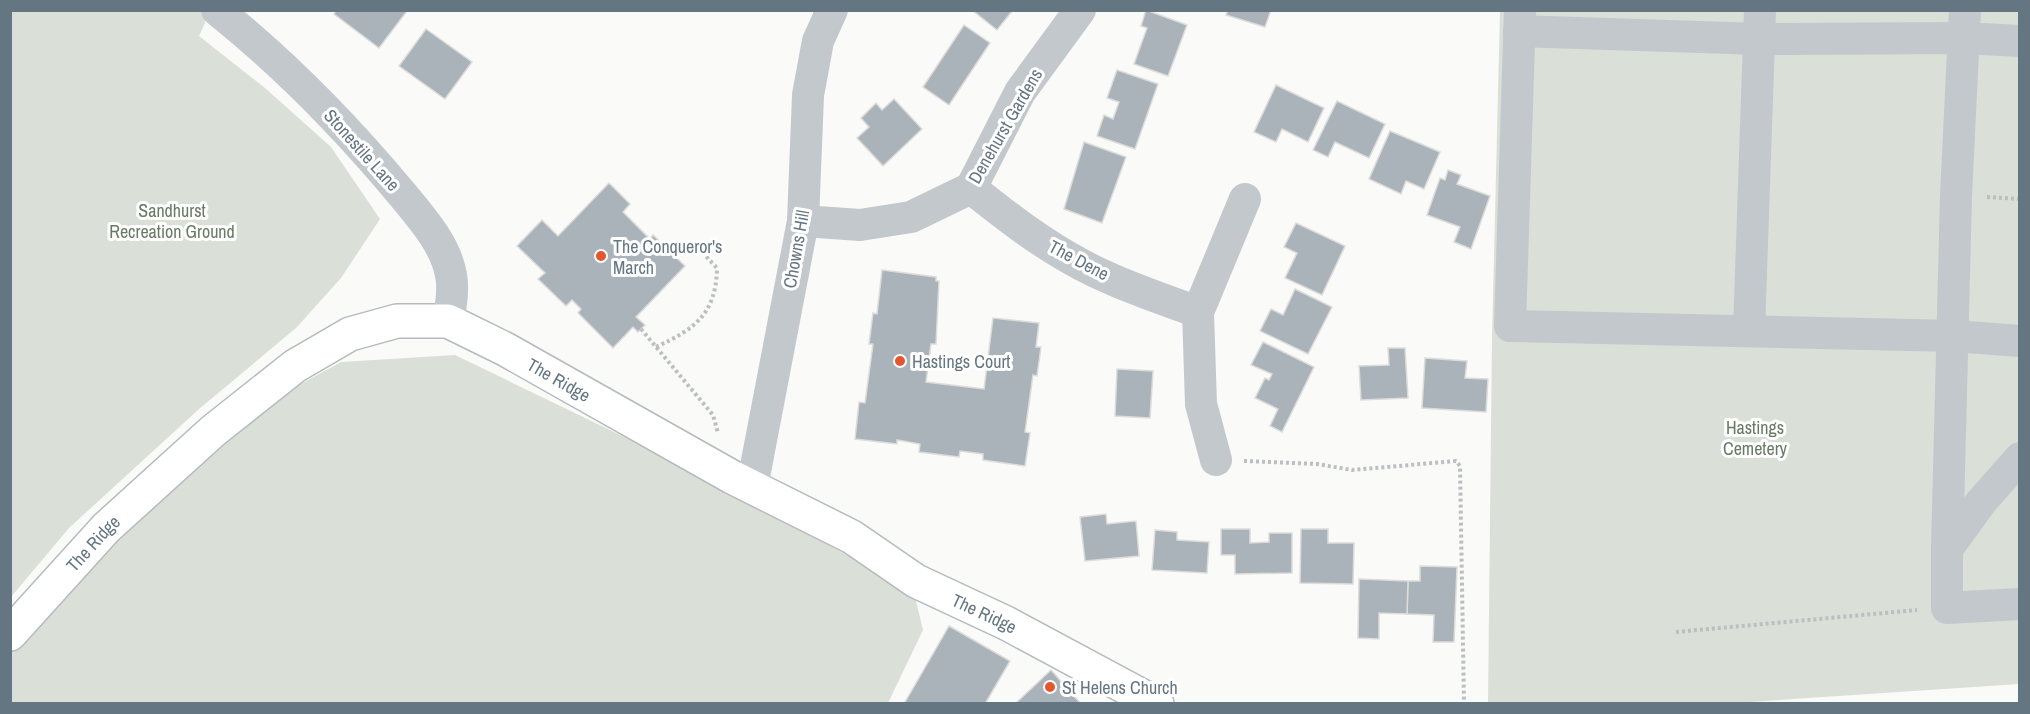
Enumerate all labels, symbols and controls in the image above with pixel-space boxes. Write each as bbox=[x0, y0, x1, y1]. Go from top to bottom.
street label: Denehurst Gardens bbox=[962, 64, 1048, 188]
street label: Stonestile Lane bbox=[318, 104, 406, 196]
park label: Sandhurst Recreation Ground bbox=[109, 198, 235, 244]
street label: Chowns Hill bbox=[777, 208, 815, 290]
place label: The Conqueror's March bbox=[613, 234, 722, 280]
street label: The Dene bbox=[1045, 234, 1113, 286]
marker: The Conqueror's March bbox=[594, 249, 608, 263]
place label: Hastings Court bbox=[912, 349, 1010, 374]
street label: The Ridge bbox=[523, 352, 595, 407]
marker: Hastings Court bbox=[893, 354, 907, 368]
park label: Hastings Cemetery bbox=[1723, 415, 1788, 461]
street label: The Ridge bbox=[60, 509, 125, 577]
street label: The Ridge bbox=[948, 587, 1021, 639]
place label: St Helens Church bbox=[1062, 675, 1178, 700]
marker: St Helens Church bbox=[1043, 680, 1057, 694]

